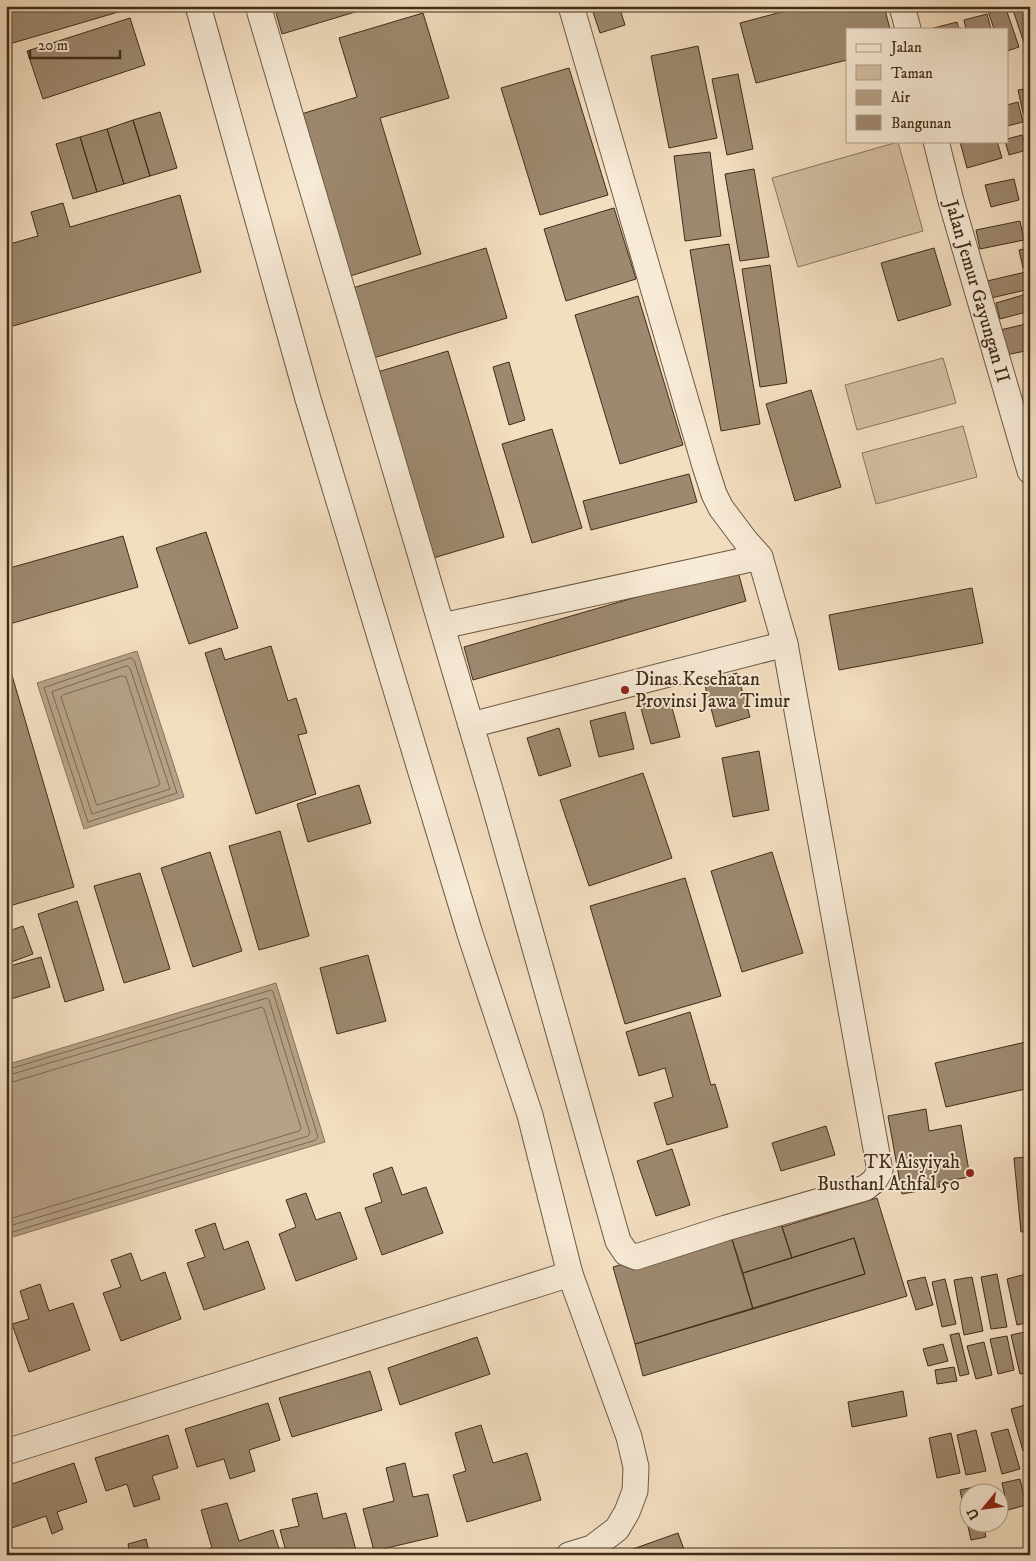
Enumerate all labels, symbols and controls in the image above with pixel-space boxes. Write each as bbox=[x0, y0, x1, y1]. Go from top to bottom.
scale bar bbox=[30, 28, 120, 60]
legend bbox=[846, 28, 1008, 142]
text: 20 m bbox=[38, 36, 68, 55]
text: Jalan bbox=[889, 38, 922, 57]
text: Taman bbox=[891, 64, 933, 83]
text: Air bbox=[891, 88, 910, 107]
text: Bangunan bbox=[891, 114, 951, 133]
street label: Jalan Jemur Gayungan II bbox=[939, 195, 1015, 386]
place label: Dinas Kesehatan Provinsi Jawa Timur bbox=[635, 668, 790, 713]
marker: Dinas Kesehatan Provinsi Jawa Timur bbox=[619, 684, 631, 696]
place label: TK Aisyiyah Busthanl Athfal 50 bbox=[817, 1151, 960, 1196]
marker: TK Aisyiyah Busthanl Athfal 50 bbox=[964, 1167, 976, 1179]
north arrow bbox=[958, 1484, 1008, 1534]
text: U bbox=[963, 1505, 984, 1523]

